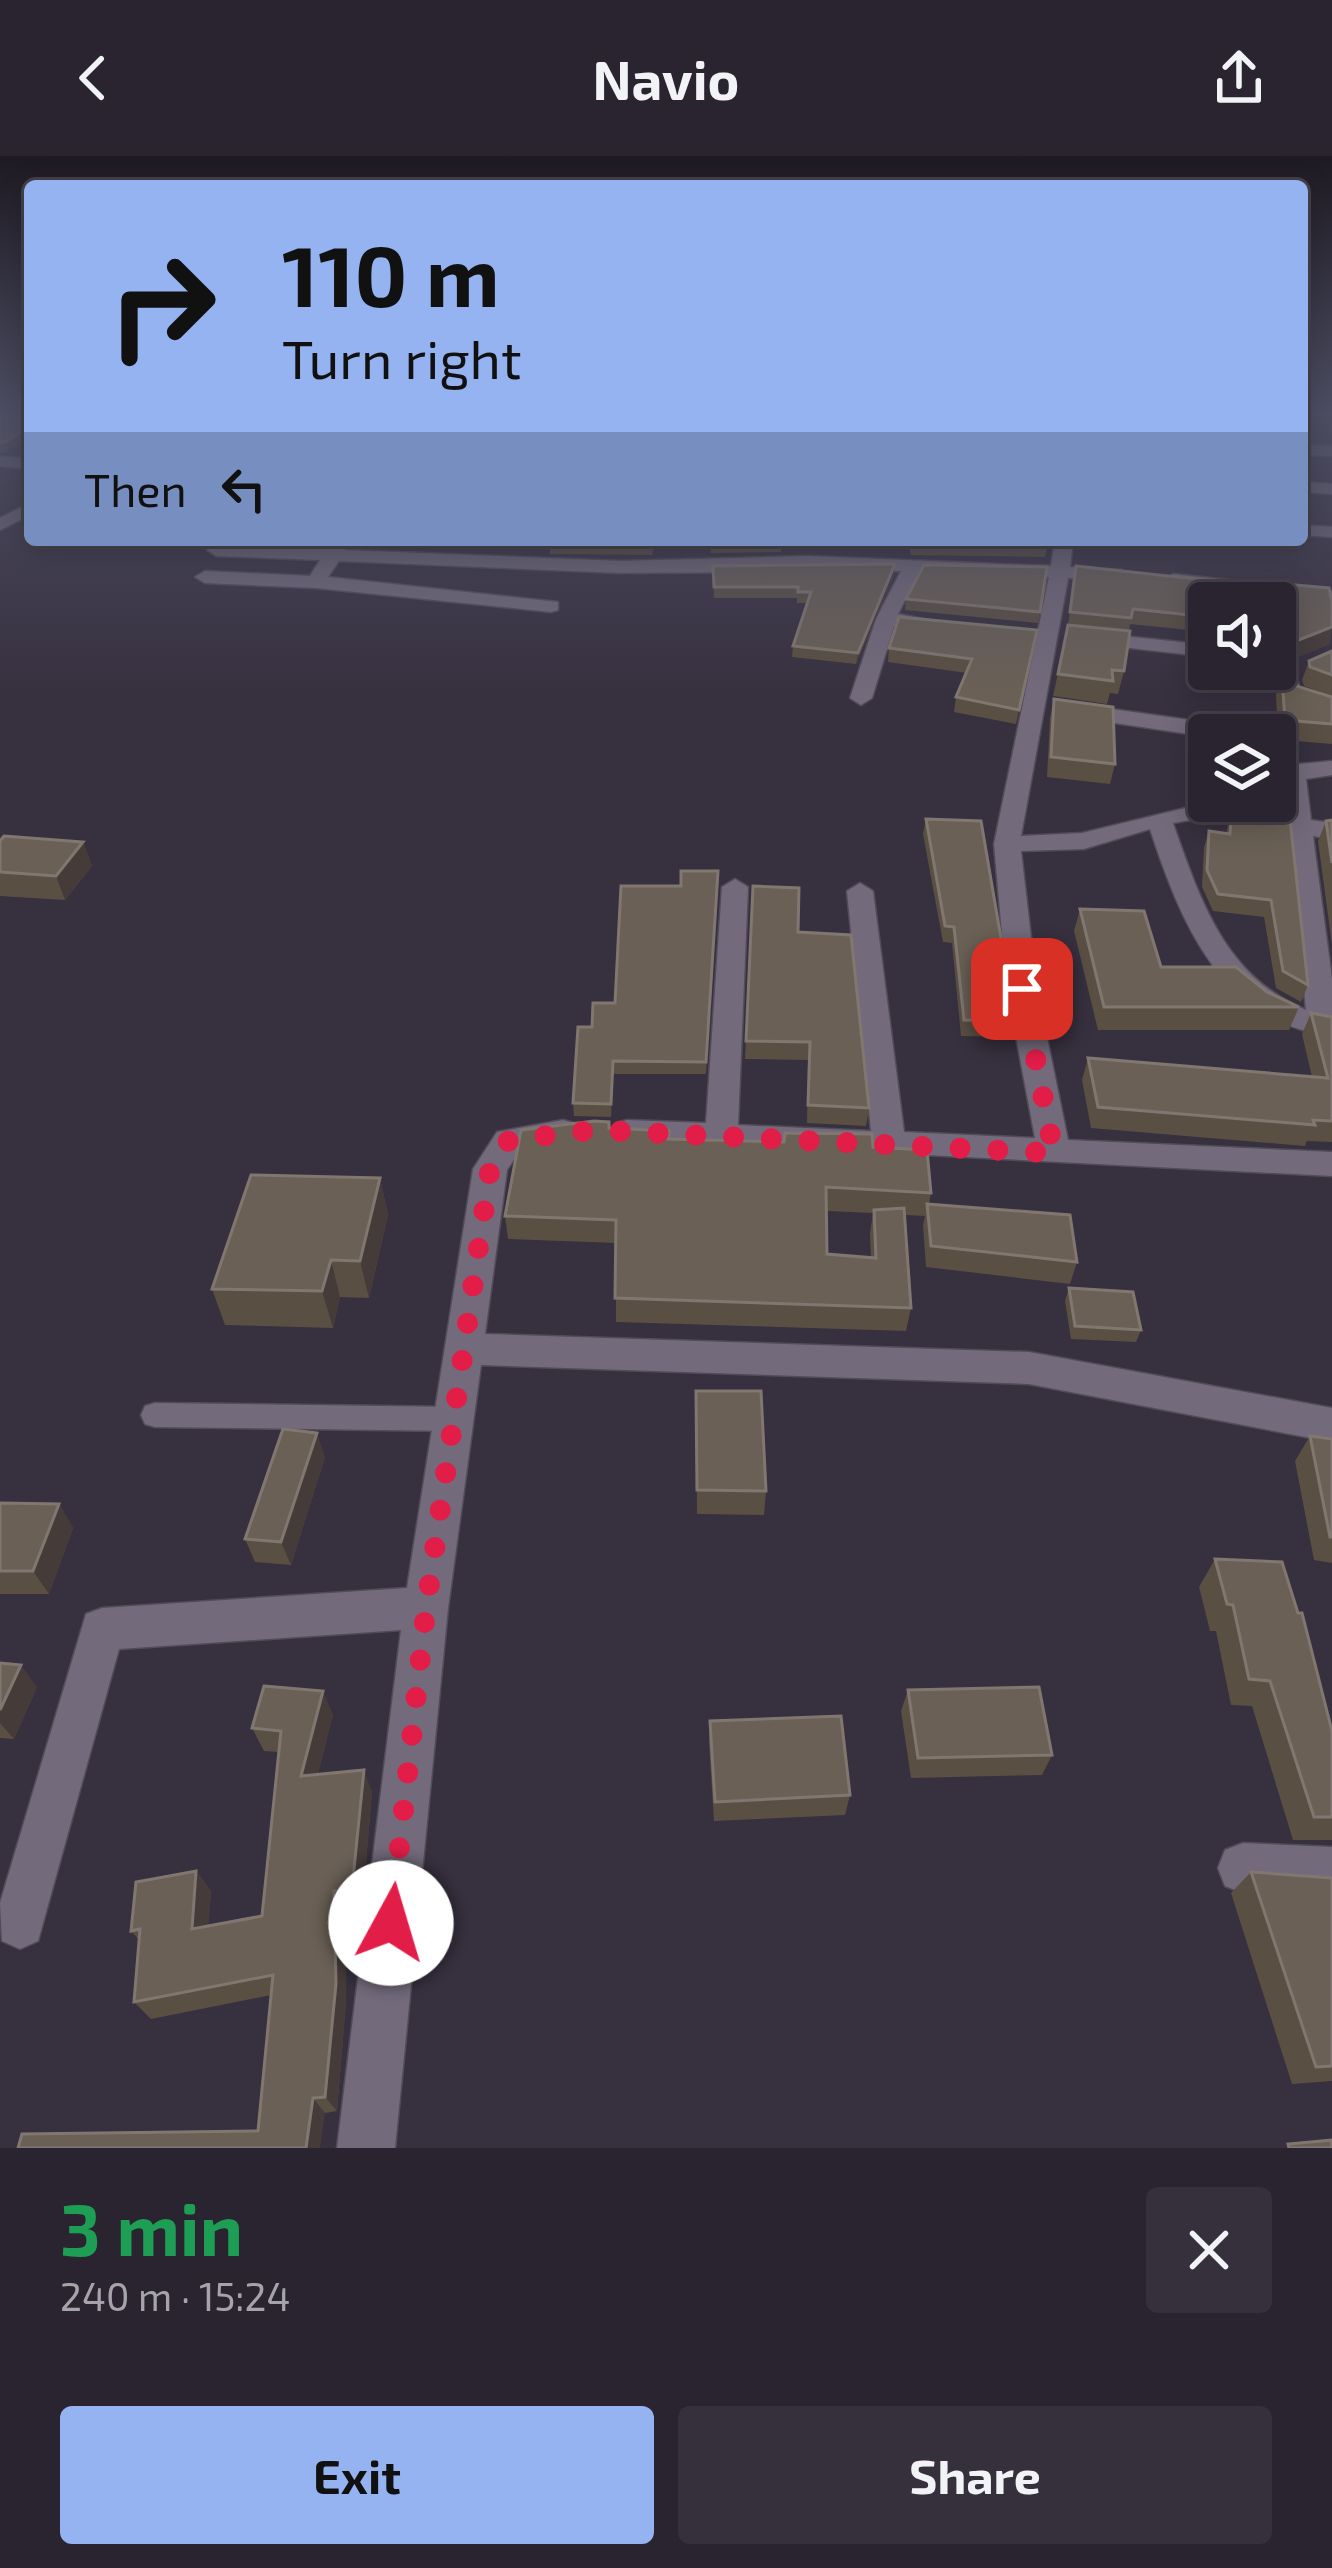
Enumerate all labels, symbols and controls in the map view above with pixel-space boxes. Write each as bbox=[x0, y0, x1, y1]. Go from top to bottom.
icon: back bbox=[60, 45, 126, 111]
icon: share bbox=[1206, 45, 1272, 111]
text: Navio bbox=[593, 46, 739, 111]
text: 110 m bbox=[282, 223, 500, 324]
icon: right bbox=[84, 228, 240, 384]
text: Turn right bbox=[282, 325, 522, 390]
icon: left bbox=[211, 456, 277, 522]
text: Then bbox=[84, 462, 187, 516]
map controls bbox=[1188, 582, 1296, 822]
button: sound bbox=[1188, 582, 1296, 690]
button: layers bbox=[1188, 714, 1296, 822]
pin bbox=[971, 938, 1073, 1040]
icon: arrive bbox=[989, 956, 1055, 1022]
position arrow bbox=[328, 1860, 454, 1986]
text: 3 min bbox=[60, 2184, 243, 2270]
button: close bbox=[1146, 2187, 1272, 2313]
text: 240 m · 15:24 bbox=[60, 2272, 290, 2319]
button: Exit bbox=[60, 2406, 654, 2544]
button: Share bbox=[678, 2406, 1272, 2544]

